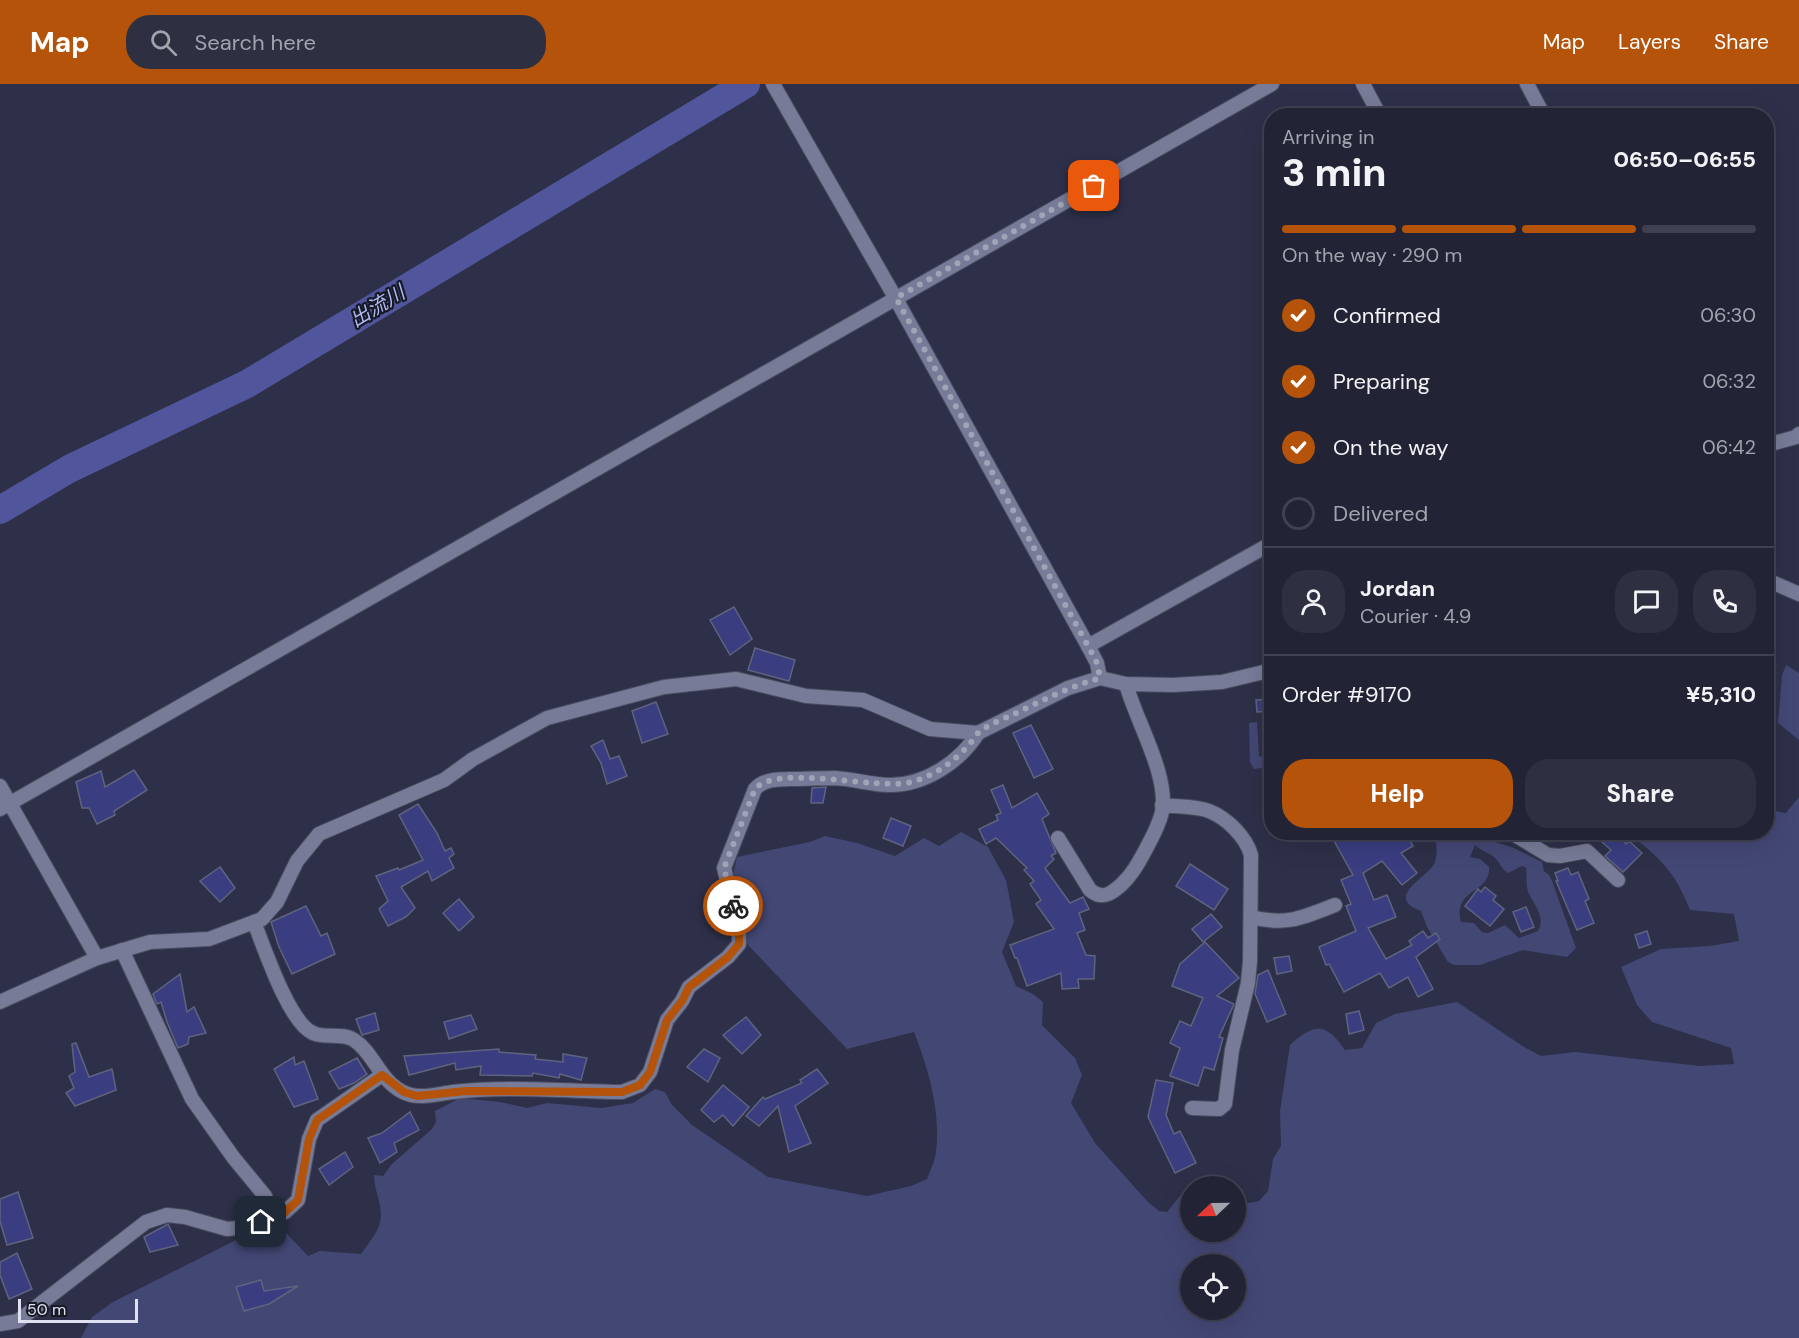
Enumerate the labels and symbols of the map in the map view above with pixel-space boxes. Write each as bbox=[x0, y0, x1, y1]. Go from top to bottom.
pin bbox=[1068, 160, 1119, 211]
water label: 出流川 bbox=[345, 278, 411, 333]
courier bbox=[703, 876, 763, 936]
north arrow bbox=[1180, 1176, 1246, 1242]
pin bbox=[235, 1196, 286, 1247]
scale bar bbox=[18, 1296, 138, 1324]

